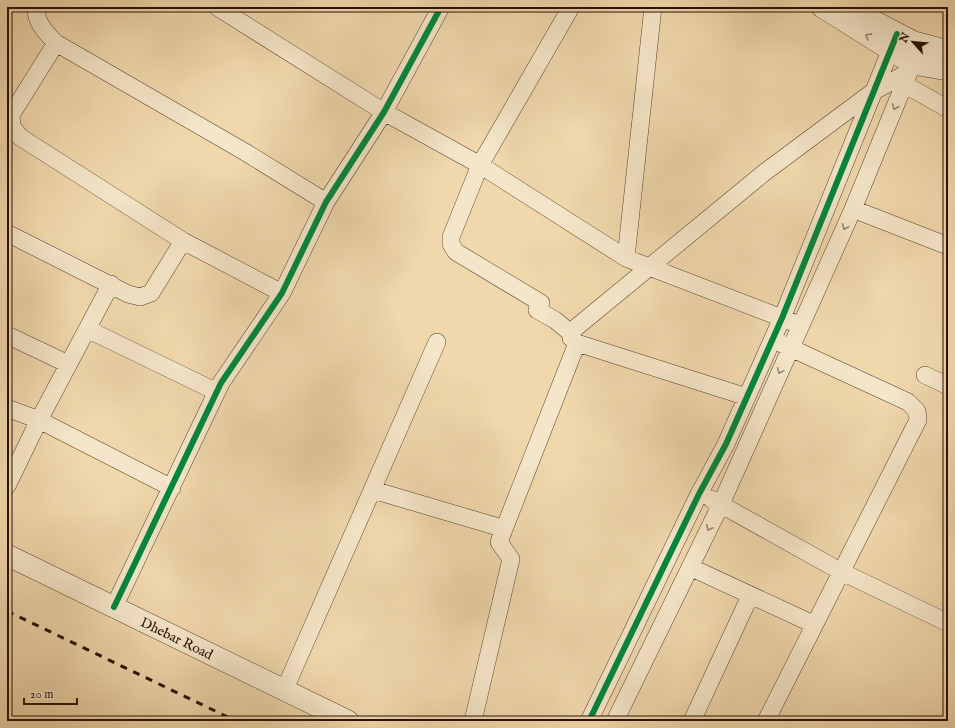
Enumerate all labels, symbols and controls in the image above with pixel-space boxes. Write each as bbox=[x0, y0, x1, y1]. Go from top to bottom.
north arrow bbox=[893, 22, 933, 62]
text: N bbox=[896, 30, 914, 46]
one-way arrow bbox=[865, 33, 872, 40]
one-way arrow bbox=[891, 103, 899, 110]
one-way arrow bbox=[842, 222, 850, 230]
one-way arrow bbox=[777, 367, 785, 375]
one-way arrow bbox=[706, 523, 714, 531]
street label: Dhebar Road bbox=[137, 614, 216, 664]
scale bar bbox=[24, 680, 77, 706]
text: 20 m bbox=[30, 687, 53, 702]

